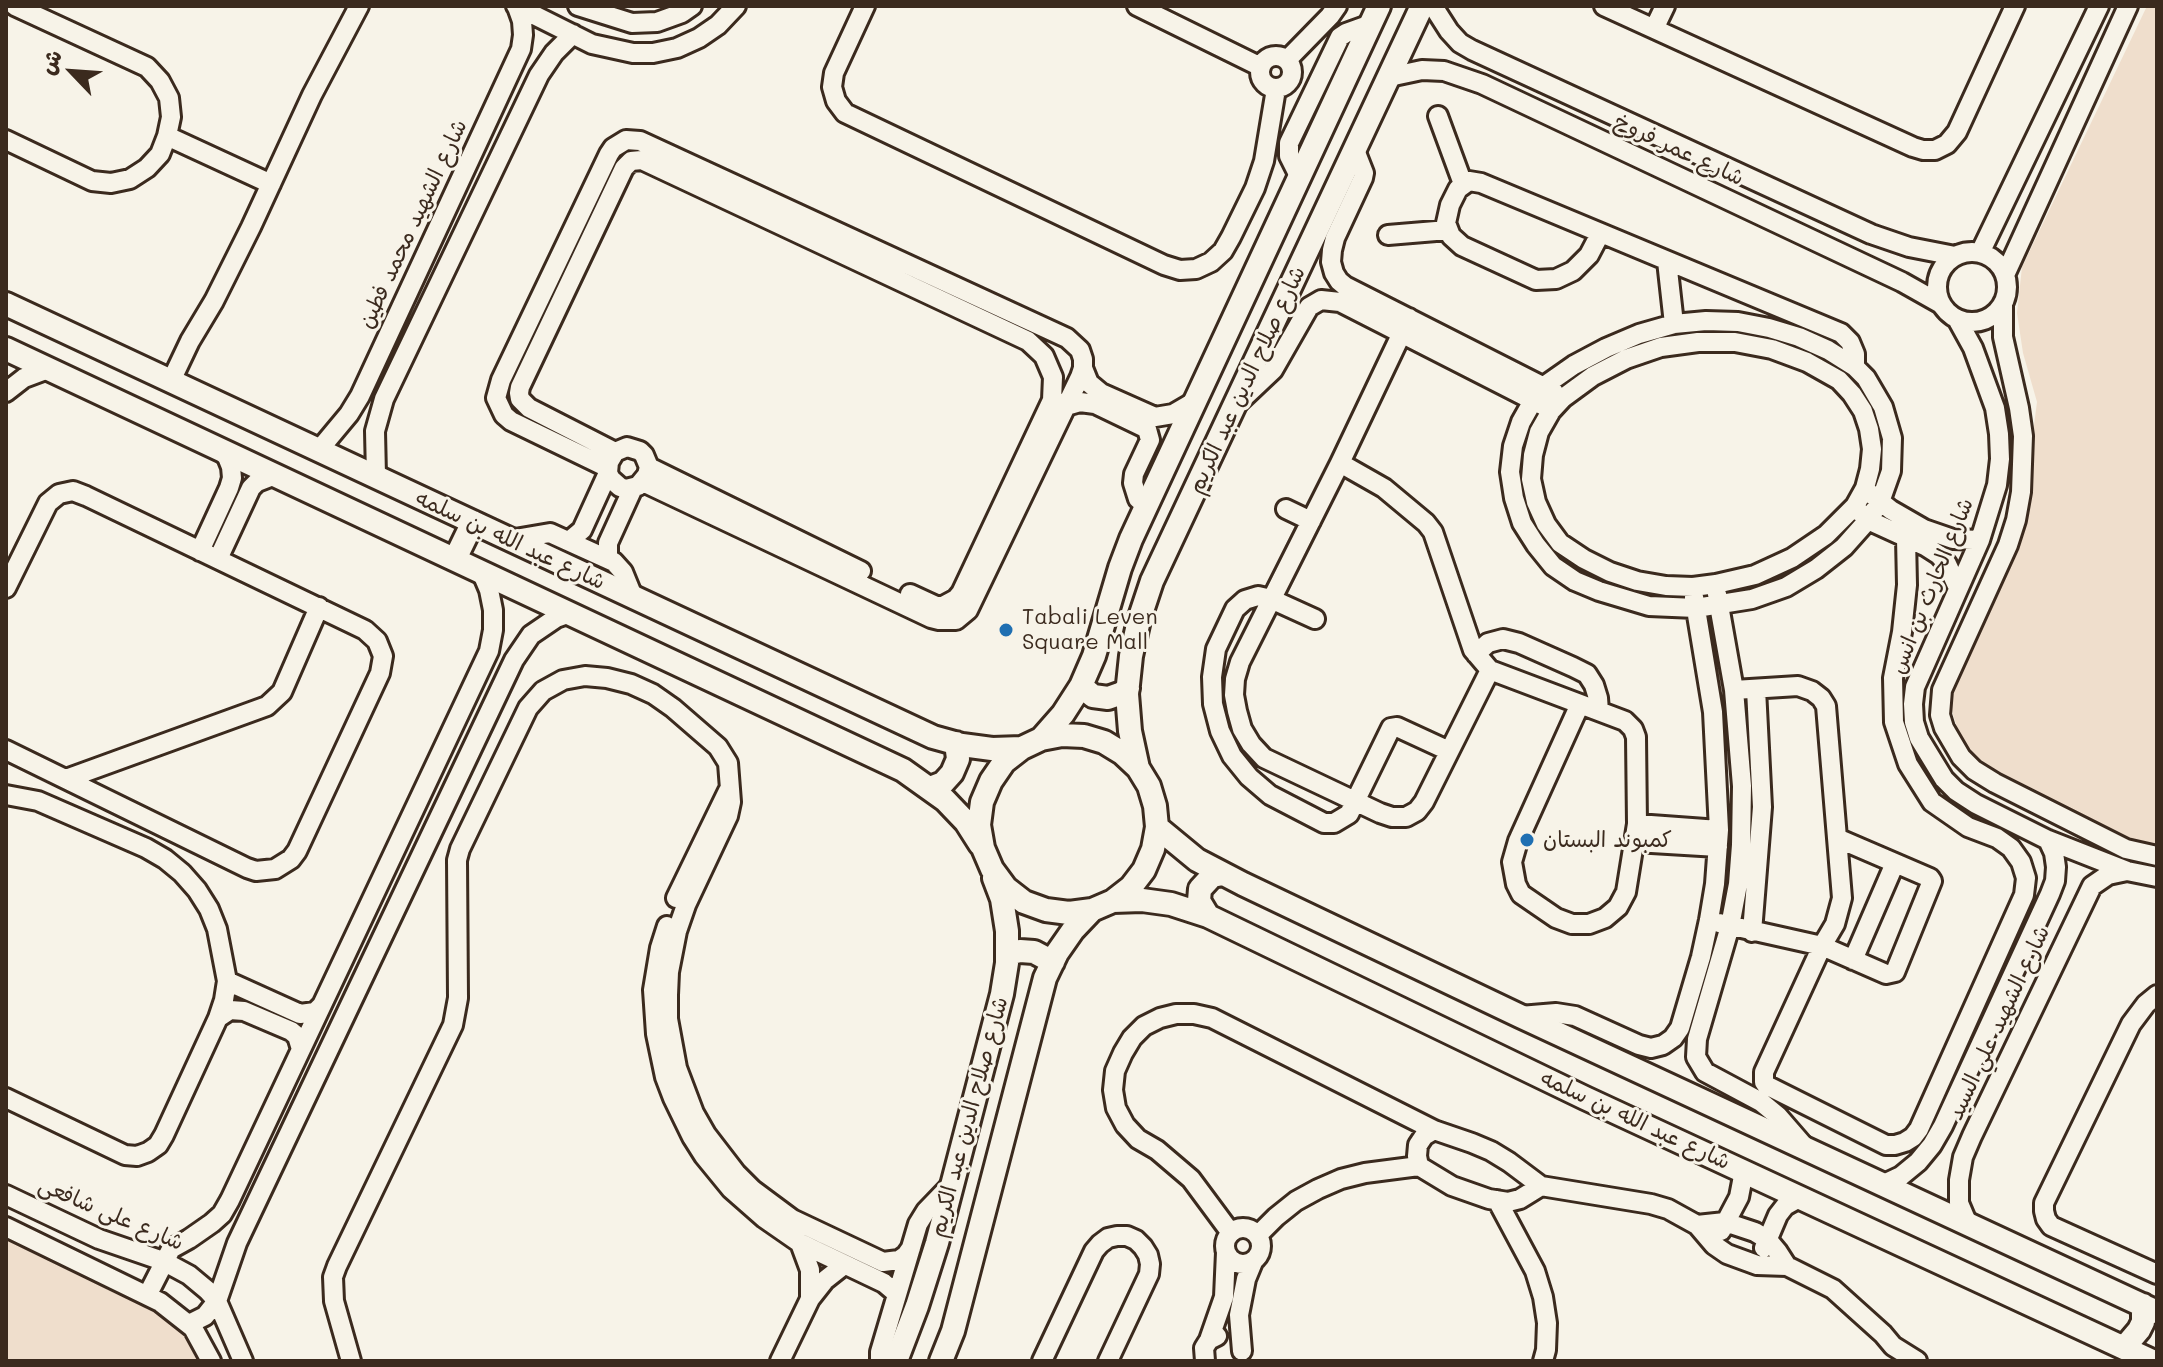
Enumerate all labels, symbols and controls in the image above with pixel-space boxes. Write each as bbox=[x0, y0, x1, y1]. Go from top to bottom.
north arrow bbox=[32, 32, 112, 112]
text: ش bbox=[32, 45, 68, 79]
street label: شارع عمر فروخ bbox=[1610, 108, 1748, 192]
street label: شارع الشهيد محمد فطين bbox=[353, 115, 473, 333]
street label: شارع صلاح الدين عبد الكريم bbox=[1183, 262, 1311, 498]
street label: شارع عبد الله بن سلمه bbox=[411, 484, 609, 596]
street label: شارع الحارث بن انس bbox=[1885, 494, 1979, 678]
place label: Tabali Leven Square Mall bbox=[1022, 604, 1158, 656]
marker: Tabali Leven Square Mall bbox=[997, 621, 1015, 639]
place label: كمبوند البستان bbox=[1543, 827, 1672, 853]
marker: كمبوند البستان bbox=[1518, 831, 1536, 849]
street label: شارع الشهيد علي السيد bbox=[1942, 922, 2056, 1124]
street label: شارع صلاح الدين عبد الكريم bbox=[924, 994, 1014, 1240]
street label: شارع عبد الله بن سلمه bbox=[1536, 1064, 1734, 1176]
street label: شارع على شافعى bbox=[35, 1172, 187, 1256]

